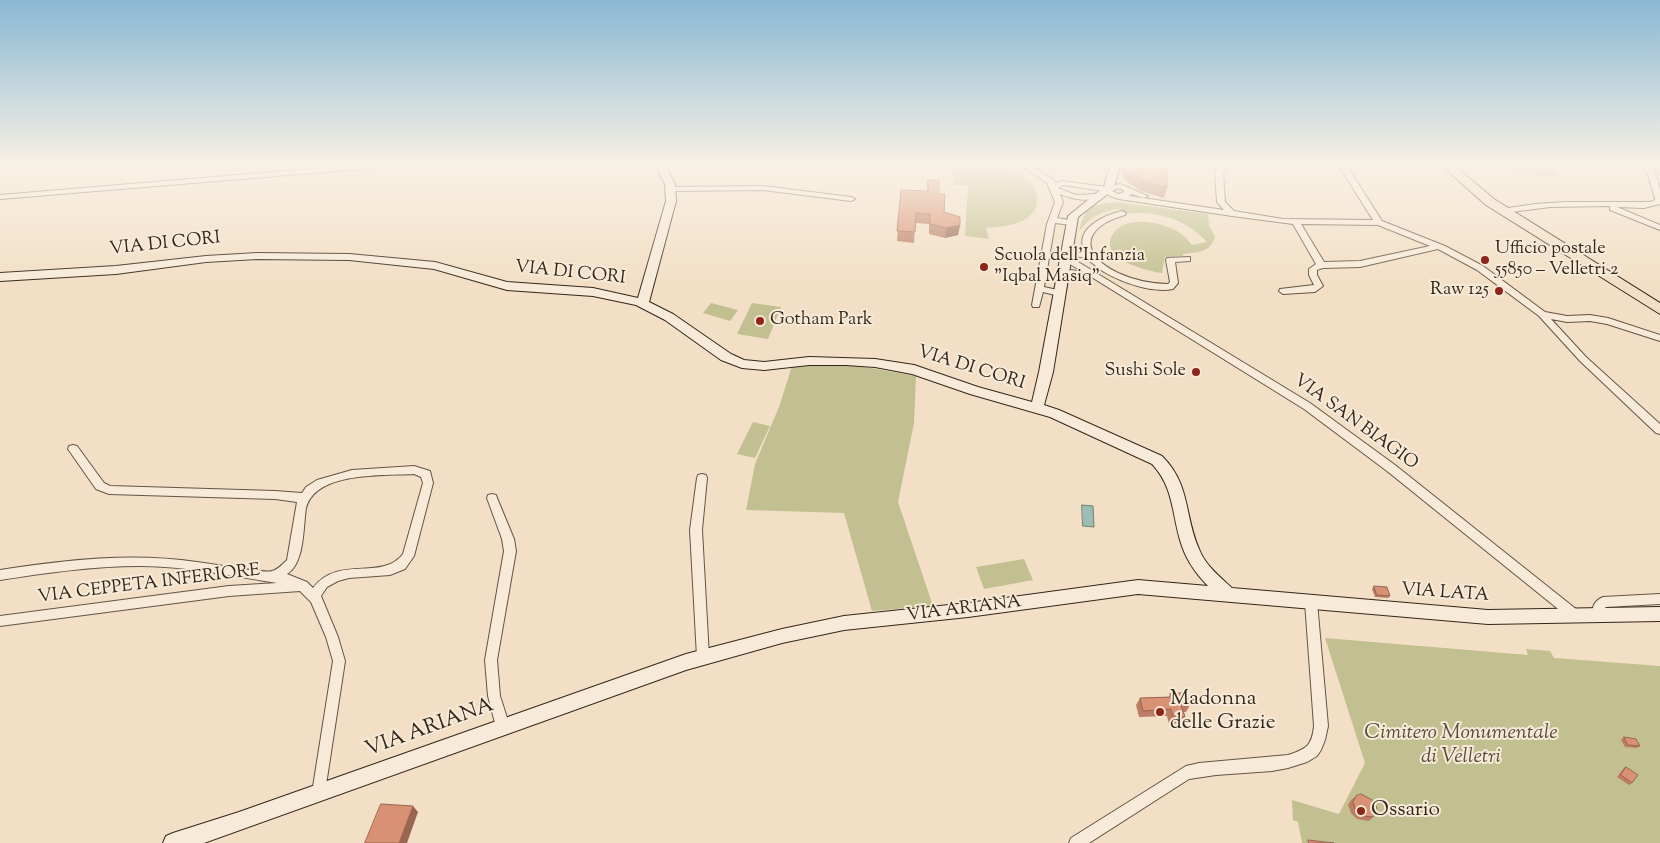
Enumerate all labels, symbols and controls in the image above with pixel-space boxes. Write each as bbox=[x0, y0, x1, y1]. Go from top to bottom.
street label: VIA DI CORI bbox=[108, 228, 222, 262]
place label: Ufficio postale 55850 – Velletri 2 bbox=[1495, 239, 1618, 282]
place label: Scuola dell'Infanzia "Iqbal Masiq" bbox=[994, 246, 1145, 288]
marker: Ufficio postale 55850 – Velletri 2 bbox=[1479, 254, 1491, 266]
street label: VIA DI CORI bbox=[513, 257, 627, 291]
marker: Scuola dell'Infanzia "Iqbal Masiq" bbox=[978, 261, 990, 273]
place label: Raw 125 bbox=[1430, 280, 1489, 302]
marker: Raw 125 bbox=[1493, 285, 1505, 297]
place label: Gotham Park bbox=[770, 310, 873, 332]
marker: Gotham Park bbox=[754, 315, 766, 327]
street label: VIA DI CORI bbox=[914, 342, 1028, 396]
place label: Sushi Sole bbox=[1105, 361, 1186, 383]
marker: Sushi Sole bbox=[1190, 366, 1202, 378]
street label: VIA SAN BIAGIO bbox=[1288, 371, 1422, 475]
street label: VIA CEPPETA INFERIORE bbox=[36, 561, 262, 609]
street label: VIA LATA bbox=[1400, 580, 1490, 608]
street label: VIA ARIANA bbox=[905, 592, 1023, 628]
place label: Madonna delle Grazie bbox=[1170, 687, 1275, 737]
street label: VIA ARIANA bbox=[362, 694, 498, 764]
marker: Madonna delle Grazie bbox=[1154, 706, 1166, 718]
park label: Cimitero Monumentale di Velletri bbox=[1364, 721, 1558, 771]
place label: Ossario bbox=[1371, 798, 1440, 824]
marker: Ossario bbox=[1355, 805, 1367, 817]

